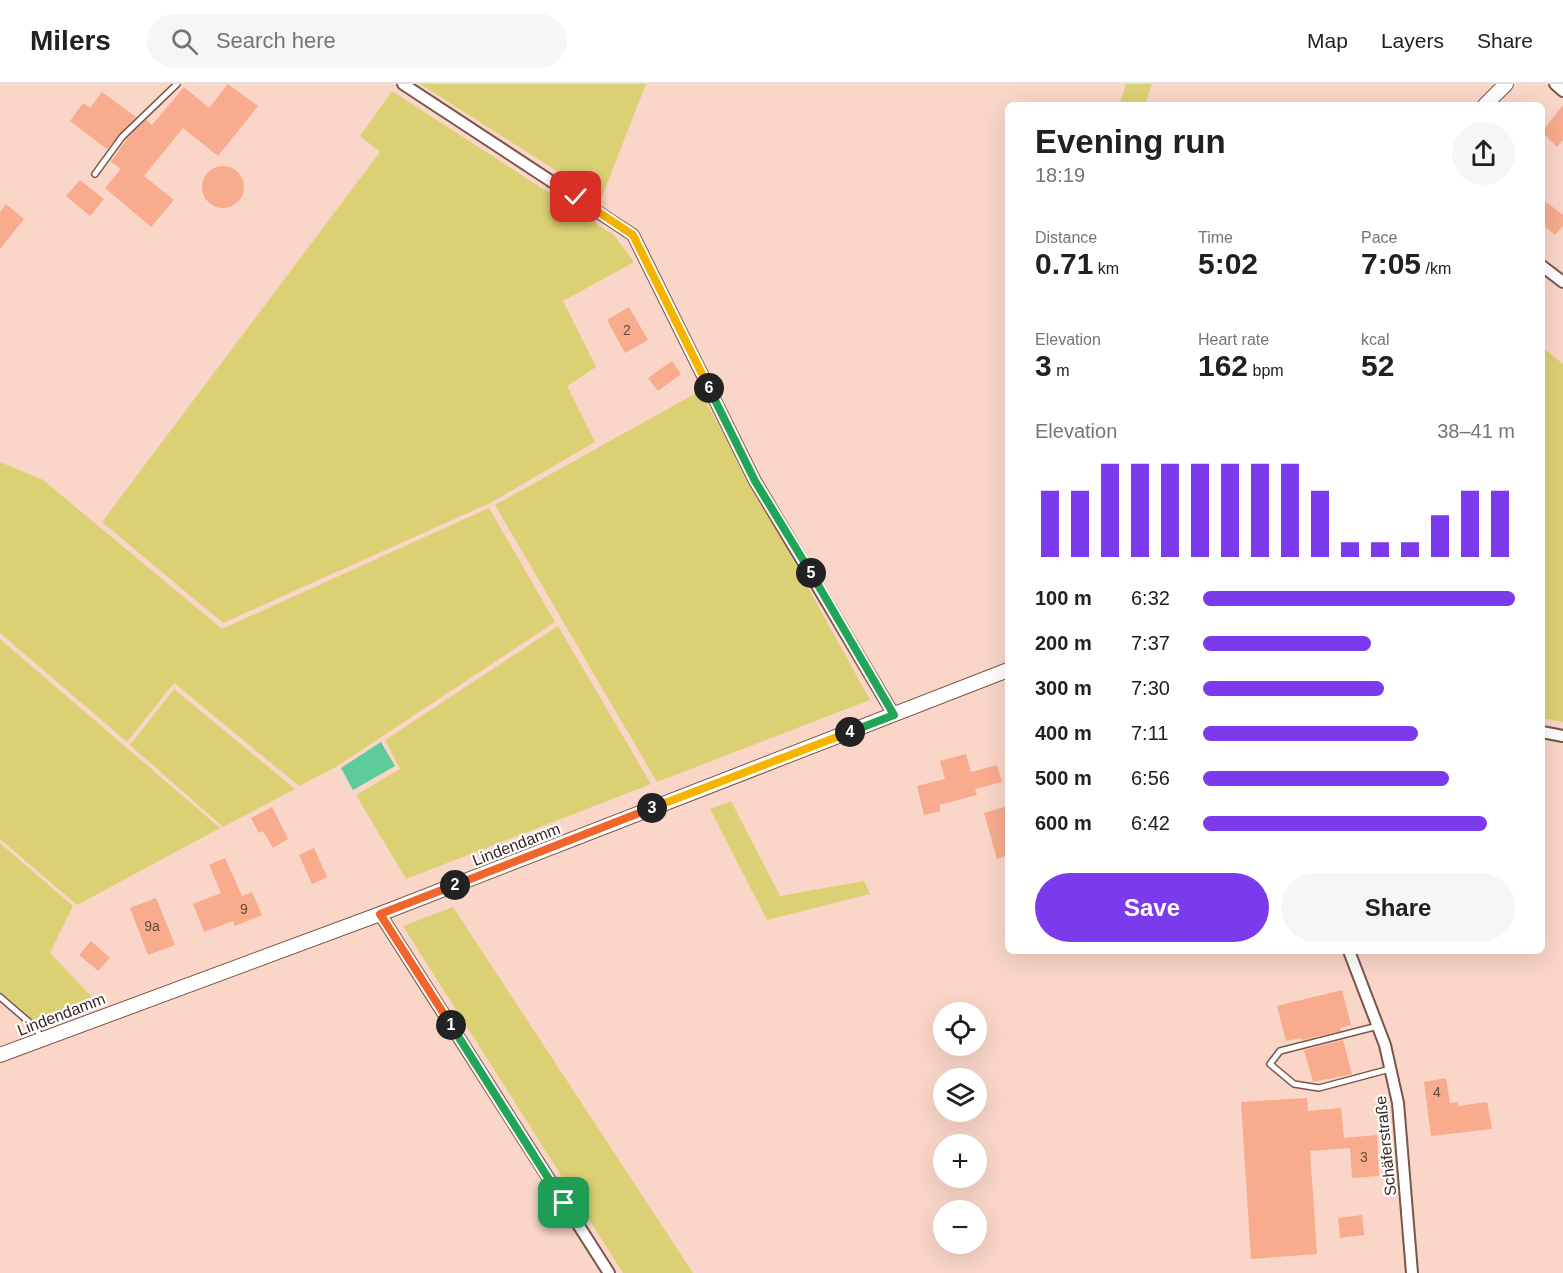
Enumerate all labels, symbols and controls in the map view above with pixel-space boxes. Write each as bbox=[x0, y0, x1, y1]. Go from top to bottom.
search box bbox=[147, 14, 567, 68]
text: Milers bbox=[30, 25, 111, 56]
icon: search bbox=[168, 25, 201, 58]
text: Search here bbox=[216, 28, 336, 53]
text: Map bbox=[1307, 29, 1348, 52]
text: Layers bbox=[1381, 29, 1444, 52]
text: Share bbox=[1477, 29, 1533, 52]
button: share bbox=[1452, 122, 1515, 185]
text: Evening run bbox=[1035, 123, 1226, 160]
text: 18:19 bbox=[1035, 164, 1085, 186]
pin bbox=[550, 171, 601, 222]
icon: check bbox=[559, 180, 592, 213]
text: Distance bbox=[1035, 229, 1097, 246]
text: Time bbox=[1198, 229, 1233, 246]
text: Pace bbox=[1361, 229, 1397, 246]
text: 0.71 bbox=[1035, 247, 1093, 280]
text: 5:02 bbox=[1198, 247, 1258, 280]
text: 7:05 bbox=[1361, 247, 1421, 280]
text: km bbox=[1093, 260, 1119, 277]
text: /km bbox=[1421, 260, 1451, 277]
house number: 2 bbox=[623, 322, 631, 338]
text: Elevation bbox=[1035, 331, 1101, 348]
text: Heart rate bbox=[1198, 331, 1269, 348]
text: kcal bbox=[1361, 331, 1389, 348]
text: 3 bbox=[1035, 349, 1052, 382]
text: 162 bbox=[1198, 349, 1248, 382]
text: 52 bbox=[1361, 349, 1394, 382]
text: m bbox=[1052, 362, 1069, 379]
text: bpm bbox=[1248, 362, 1284, 379]
pin: 6 bbox=[694, 373, 724, 403]
text: 6 bbox=[705, 379, 713, 396]
text: Elevation bbox=[1035, 420, 1117, 442]
text: 38–41 m bbox=[1437, 420, 1515, 442]
pin: 5 bbox=[796, 558, 826, 588]
text: 5 bbox=[807, 564, 815, 581]
text: 100 m bbox=[1035, 587, 1092, 609]
text: 6:32 bbox=[1131, 587, 1170, 609]
text: 200 m bbox=[1035, 632, 1092, 654]
text: 7:37 bbox=[1131, 632, 1170, 654]
text: 300 m bbox=[1035, 677, 1092, 699]
text: 7:30 bbox=[1131, 677, 1170, 699]
pin: 4 bbox=[835, 717, 865, 747]
text: 400 m bbox=[1035, 722, 1092, 744]
text: 7:11 bbox=[1131, 722, 1168, 744]
text: 4 bbox=[846, 723, 854, 740]
text: 500 m bbox=[1035, 767, 1092, 789]
text: 6:56 bbox=[1131, 767, 1170, 789]
pin: 3 bbox=[637, 793, 667, 823]
text: 3 bbox=[648, 799, 656, 816]
text: 600 m bbox=[1035, 812, 1092, 834]
text: 6:42 bbox=[1131, 812, 1170, 834]
street label: Lindendamm bbox=[470, 820, 562, 869]
pin: 2 bbox=[440, 870, 470, 900]
button: Save bbox=[1035, 873, 1269, 942]
button: Share bbox=[1281, 873, 1515, 942]
text: 2 bbox=[451, 876, 459, 893]
house number: 9 bbox=[240, 901, 248, 917]
house number: 9a bbox=[144, 918, 160, 934]
street label: Lindendamm bbox=[15, 990, 107, 1039]
map controls bbox=[933, 1002, 987, 1254]
button: locate bbox=[933, 1002, 987, 1056]
pin: 1 bbox=[436, 1010, 466, 1040]
text: 1 bbox=[447, 1016, 455, 1033]
button: layers bbox=[933, 1068, 987, 1122]
house number: 4 bbox=[1433, 1084, 1441, 1100]
street label: Schäferstraße bbox=[1372, 1095, 1399, 1197]
button: + bbox=[933, 1134, 987, 1188]
house number: 3 bbox=[1360, 1149, 1368, 1165]
pin bbox=[538, 1177, 589, 1228]
icon: arrive bbox=[547, 1186, 580, 1219]
button: − bbox=[933, 1200, 987, 1254]

